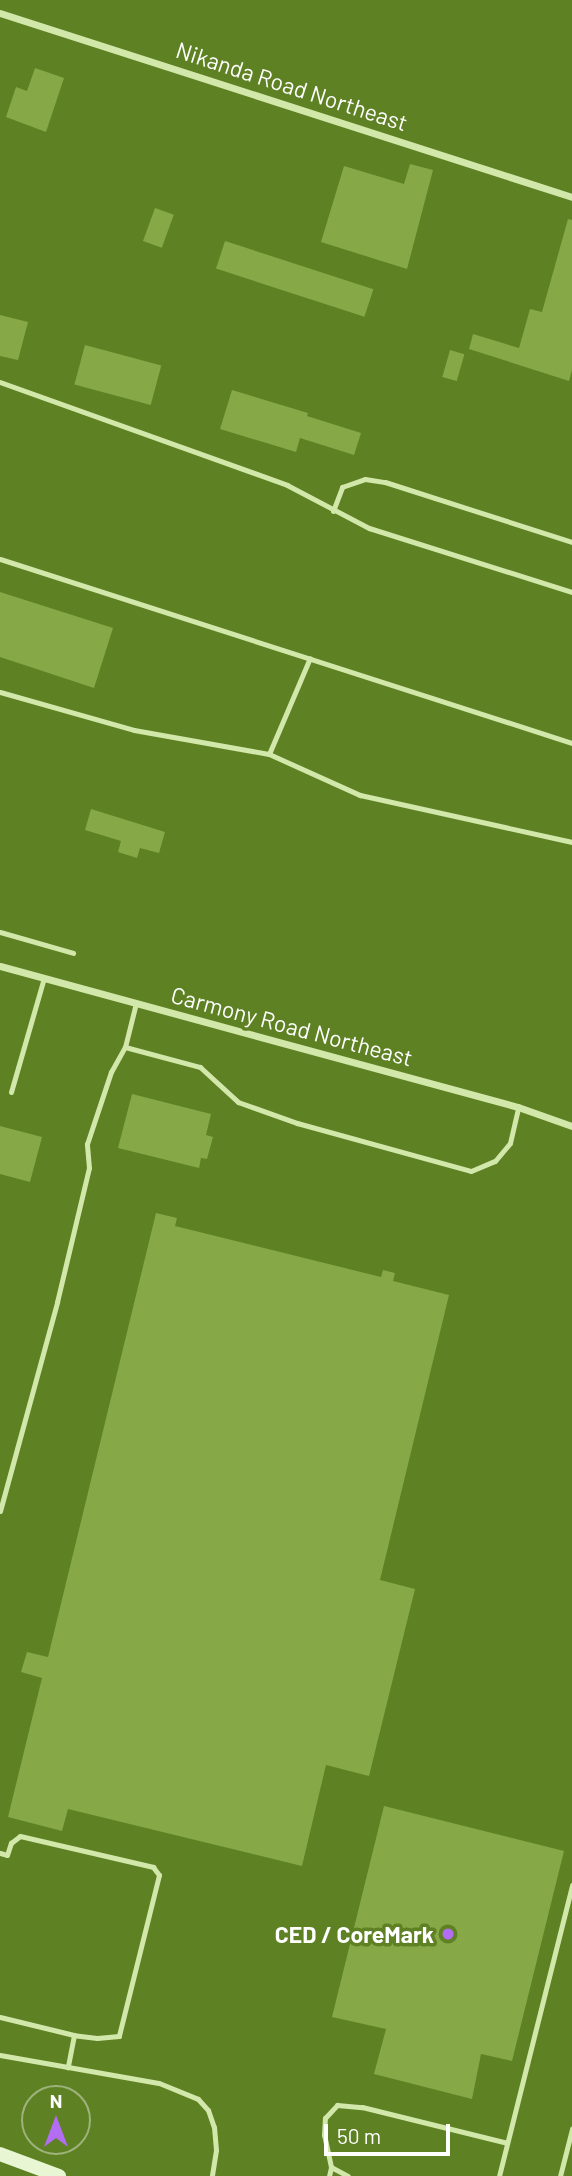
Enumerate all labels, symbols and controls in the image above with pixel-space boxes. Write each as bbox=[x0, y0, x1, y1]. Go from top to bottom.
street label: Nikanda Road Northeast bbox=[173, 36, 411, 136]
street label: Carmony Road Northeast bbox=[168, 980, 416, 1072]
place label: CED / CoreMark bbox=[275, 1920, 434, 1948]
marker: CED / CoreMark bbox=[440, 1926, 456, 1942]
north arrow bbox=[21, 2085, 91, 2155]
text: N bbox=[50, 2089, 62, 2112]
scale bar bbox=[327, 2110, 453, 2154]
text: 50 m bbox=[337, 2123, 381, 2148]

